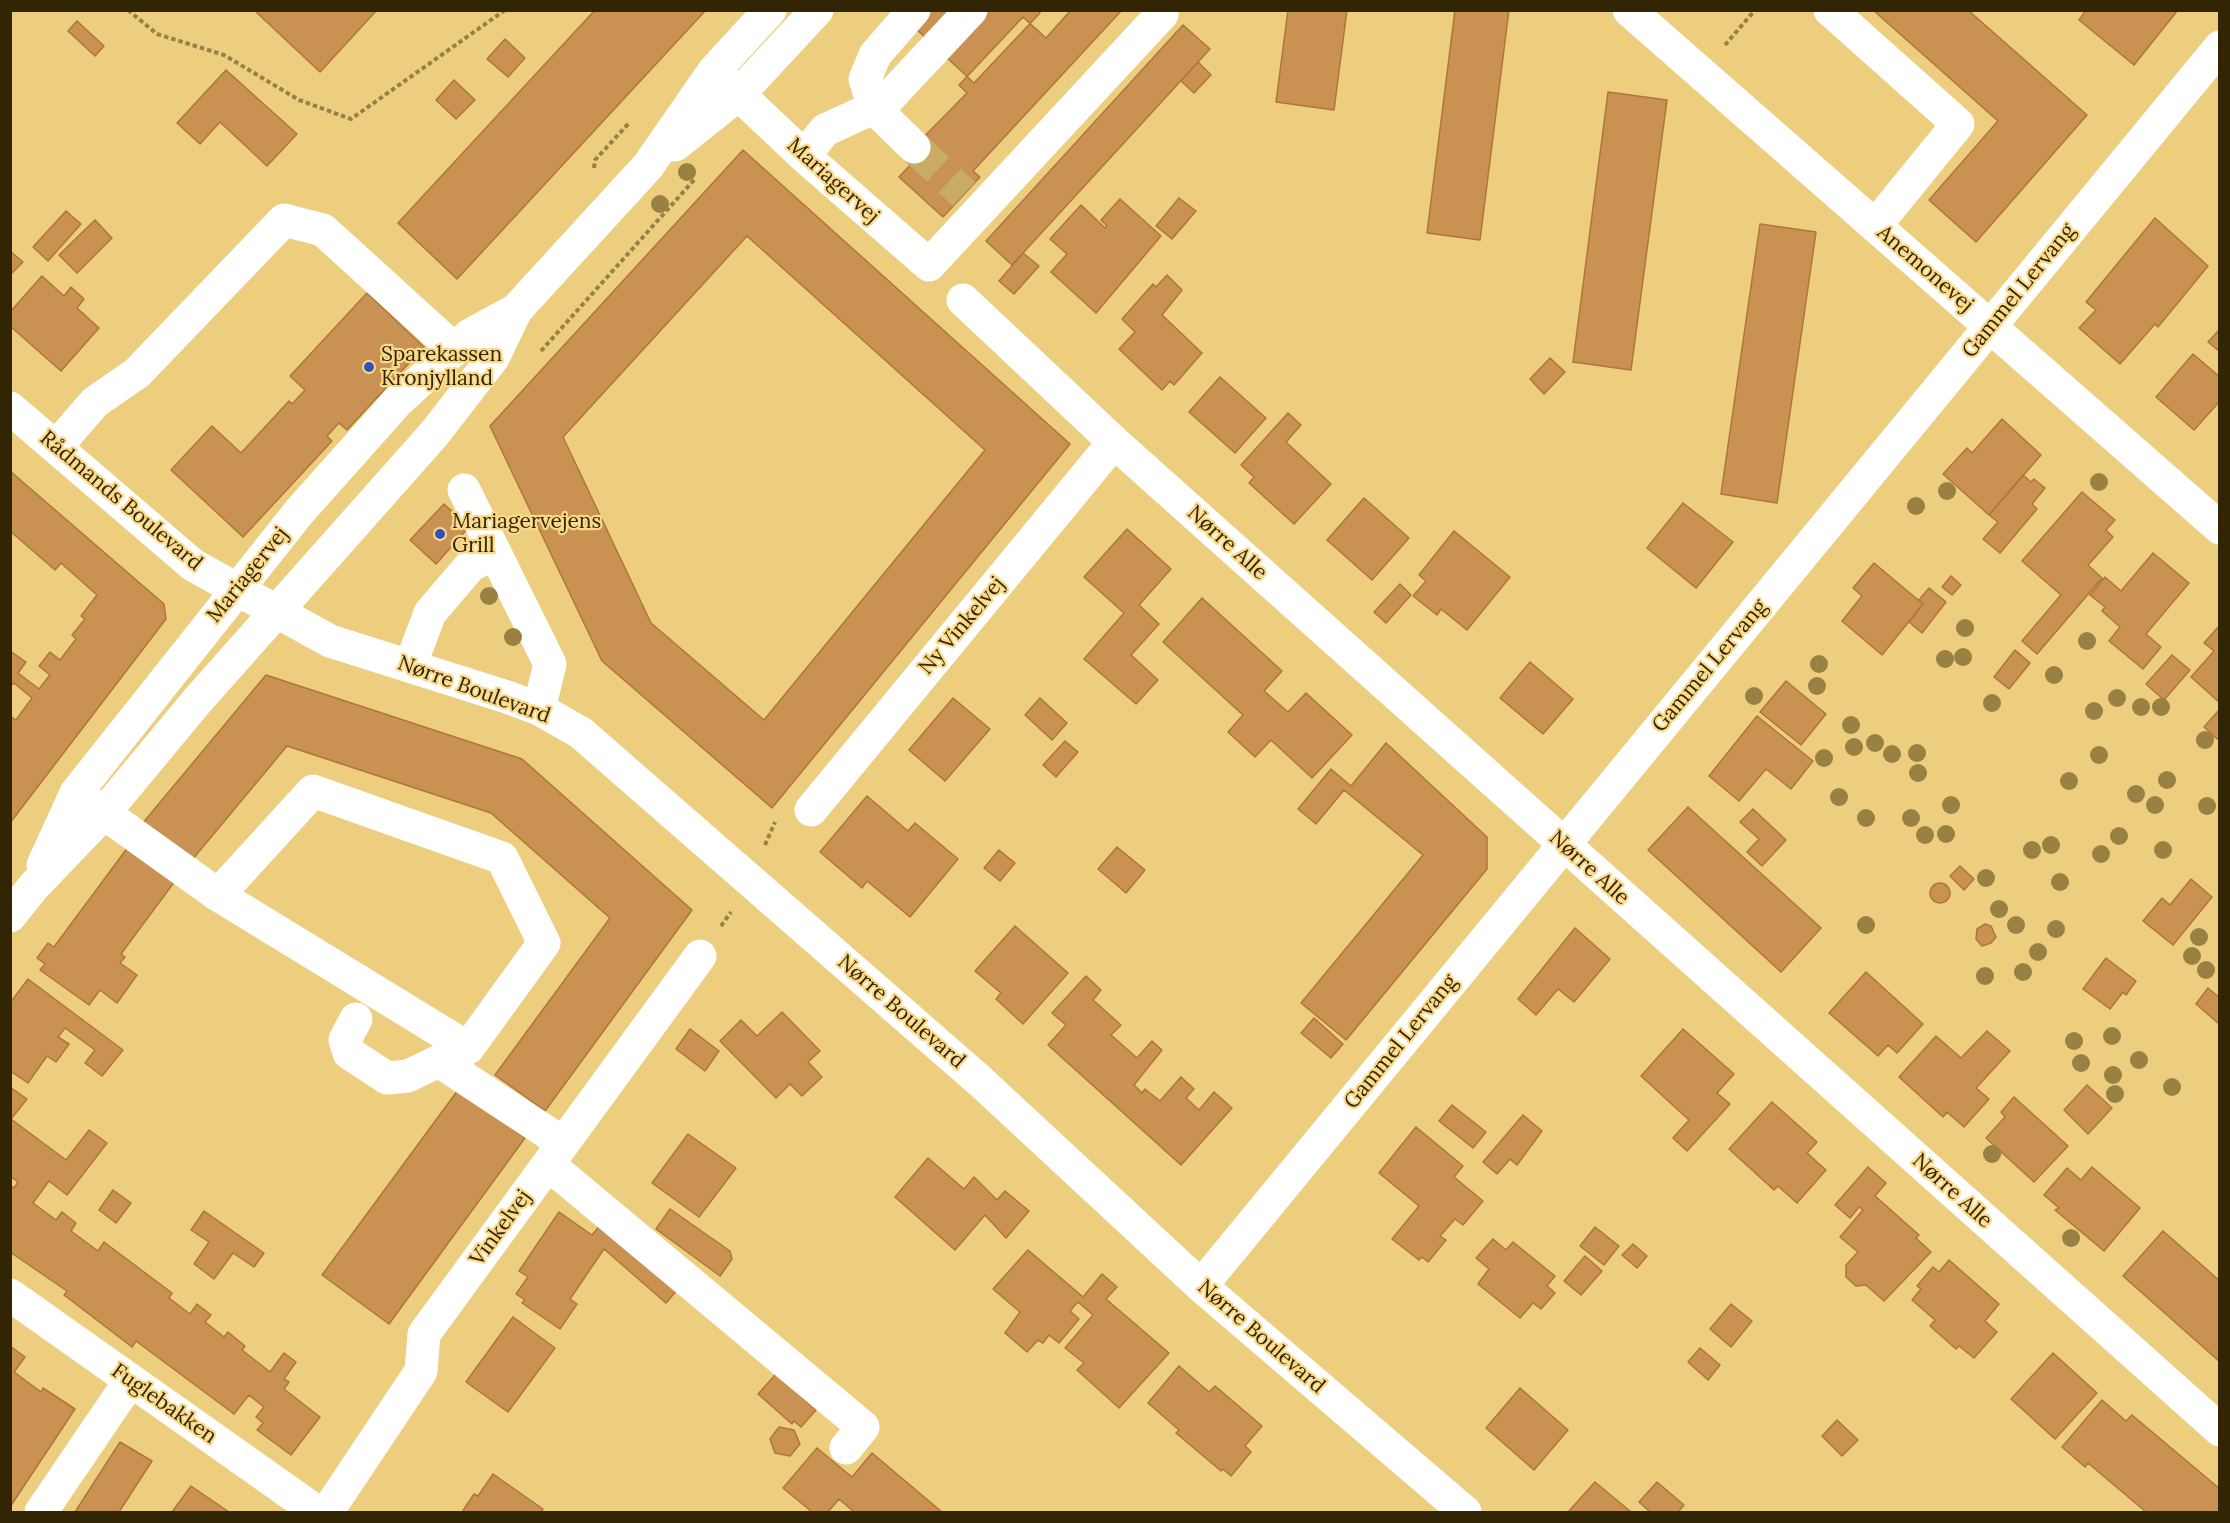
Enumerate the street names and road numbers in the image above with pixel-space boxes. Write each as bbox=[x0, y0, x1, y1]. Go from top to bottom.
street label: Mariagervej bbox=[782, 133, 884, 229]
street label: Gammel Lervang bbox=[1957, 219, 2081, 363]
street label: Anemonevej bbox=[1872, 220, 1978, 318]
street label: Rådmands Boulevard bbox=[35, 426, 207, 576]
street label: Nørre Alle bbox=[1182, 501, 1272, 585]
street label: Mariagervej bbox=[202, 522, 294, 628]
street label: Ny Vinkelvej bbox=[914, 572, 1010, 680]
street label: Gammel Lervang bbox=[1647, 595, 1773, 737]
street label: Nørre Boulevard bbox=[394, 651, 554, 729]
street label: Nørre Alle bbox=[1544, 826, 1634, 910]
street label: Nørre Boulevard bbox=[832, 950, 970, 1074]
street label: Gammel Lervang bbox=[1339, 970, 1463, 1114]
street label: Nørre Alle bbox=[1907, 1149, 1997, 1233]
street label: Vinkelvej bbox=[465, 1185, 537, 1271]
street label: Nørre Boulevard bbox=[1192, 1275, 1330, 1399]
street label: Fuglebakken bbox=[107, 1359, 221, 1449]

